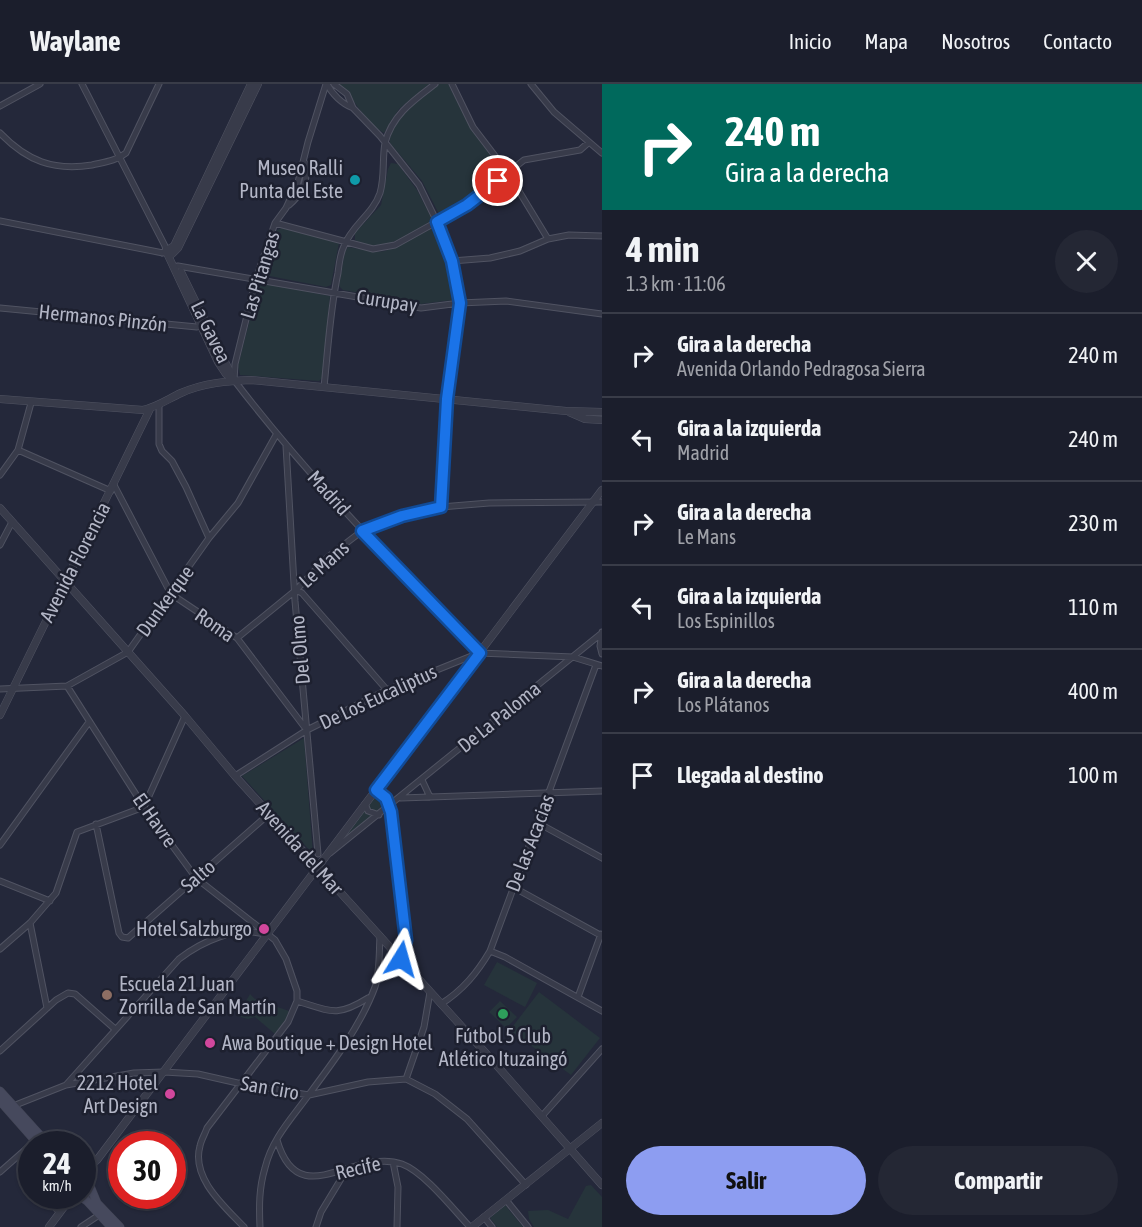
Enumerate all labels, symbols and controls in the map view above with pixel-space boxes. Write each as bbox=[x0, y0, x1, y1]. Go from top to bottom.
text: Waylane bbox=[30, 25, 121, 57]
text: Inicio bbox=[789, 29, 832, 53]
text: Mapa bbox=[865, 29, 908, 53]
text: Nosotros bbox=[941, 29, 1010, 53]
text: Contacto bbox=[1043, 29, 1112, 53]
text: 240 m bbox=[725, 107, 820, 155]
icon: right bbox=[626, 108, 704, 186]
pin bbox=[472, 155, 523, 206]
place label: Museo Ralli Punta del Este bbox=[239, 156, 343, 202]
text: Gira a la derecha bbox=[725, 157, 890, 188]
icon: arrive bbox=[481, 164, 514, 197]
marker: Museo Ralli Punta del Este bbox=[348, 173, 362, 187]
street label: Las Pitangas bbox=[235, 228, 284, 321]
text: 4 min bbox=[626, 228, 700, 270]
button: close bbox=[1055, 230, 1118, 293]
text: 1.3 km · 11:06 bbox=[626, 272, 726, 295]
street label: Curupay bbox=[355, 284, 419, 317]
street label: La Gavea bbox=[187, 297, 236, 367]
street label: Hermanos Pinzón bbox=[38, 299, 168, 336]
text: Gira a la derecha bbox=[677, 331, 811, 357]
icon: right bbox=[626, 339, 659, 372]
text: 240 m bbox=[1068, 342, 1118, 368]
text: Avenida Orlando Pedragosa Sierra bbox=[677, 357, 926, 380]
text: Gira a la izquierda bbox=[677, 415, 821, 441]
icon: left bbox=[626, 423, 659, 456]
text: 240 m bbox=[1068, 426, 1118, 452]
text: Madrid bbox=[677, 441, 729, 464]
street label: Madrid bbox=[303, 466, 355, 520]
street label: Avenida Florencia bbox=[35, 498, 115, 625]
text: Gira a la derecha bbox=[677, 499, 811, 525]
icon: right bbox=[626, 507, 659, 540]
text: 230 m bbox=[1068, 510, 1118, 536]
text: Le Mans bbox=[677, 525, 736, 548]
street label: Le Mans bbox=[294, 535, 353, 592]
street label: Dunkerque bbox=[131, 561, 198, 641]
text: Gira a la izquierda bbox=[677, 583, 821, 609]
icon: left bbox=[626, 591, 659, 624]
text: 110 m bbox=[1068, 594, 1118, 620]
street label: Roma bbox=[191, 603, 240, 646]
text: Los Espinillos bbox=[677, 609, 775, 632]
street label: Del Olmo bbox=[285, 615, 314, 685]
street label: De Los Eucaliptus bbox=[316, 659, 440, 734]
text: Gira a la derecha bbox=[677, 667, 811, 693]
icon: right bbox=[626, 675, 659, 708]
street label: De La Paloma bbox=[453, 676, 545, 757]
text: 400 m bbox=[1068, 678, 1118, 704]
text: Los Plátanos bbox=[677, 693, 770, 716]
icon: arrive bbox=[626, 759, 659, 792]
text: Llegada al destino bbox=[677, 762, 824, 788]
text: 100 m bbox=[1068, 762, 1118, 788]
street label: El Havre bbox=[129, 788, 182, 851]
street label: De las Acacias bbox=[500, 791, 559, 895]
street label: Avenida del Mar bbox=[252, 796, 349, 900]
street label: Salto bbox=[176, 854, 220, 897]
place label: Hotel Salzburgo bbox=[136, 917, 252, 940]
marker: Hotel Salzburgo bbox=[257, 922, 271, 936]
position arrow bbox=[369, 927, 433, 991]
place label: Escuela 21 Juan Zorrilla de San Martín bbox=[119, 972, 276, 1018]
marker: Escuela 21 Juan Zorrilla de San Martín bbox=[100, 988, 114, 1002]
marker: Fútbol 5 Club Atlético Ituzaingó bbox=[496, 1007, 510, 1021]
place label: Fútbol 5 Club Atlético Ituzaingó bbox=[439, 1024, 567, 1070]
place label: Awa Boutique + Design Hotel bbox=[222, 1031, 433, 1054]
marker: Awa Boutique + Design Hotel bbox=[203, 1036, 217, 1050]
place label: 2212 Hotel Art Design bbox=[77, 1071, 159, 1117]
street label: San Ciro bbox=[239, 1071, 301, 1104]
marker: 2212 Hotel Art Design bbox=[163, 1087, 177, 1101]
speed limit sign: 30 bbox=[108, 1131, 186, 1209]
text: 24 bbox=[43, 1146, 71, 1180]
button: Salir bbox=[626, 1146, 866, 1215]
button: Compartir bbox=[878, 1146, 1118, 1215]
street label: Recife bbox=[333, 1151, 383, 1184]
text: km/h bbox=[42, 1177, 72, 1194]

